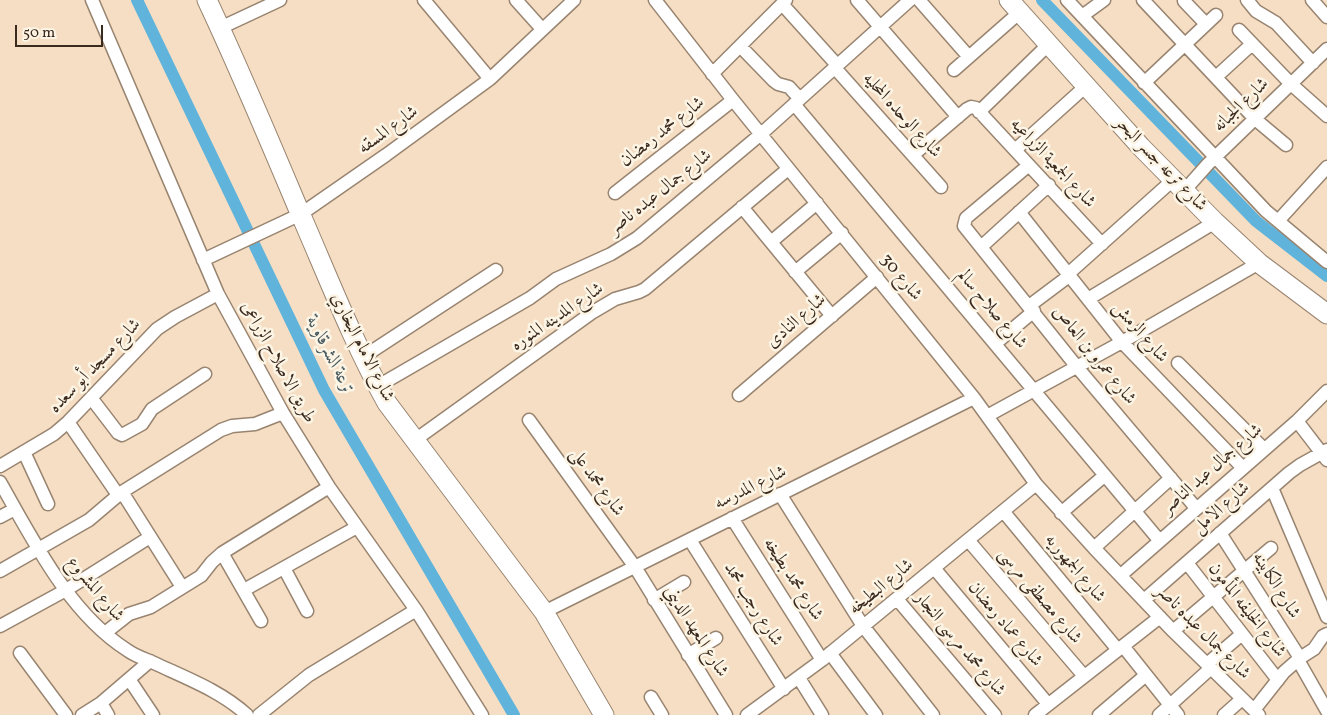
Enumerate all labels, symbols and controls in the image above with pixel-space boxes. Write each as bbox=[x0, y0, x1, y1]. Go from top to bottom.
scale bar bbox=[18, 15, 105, 47]
text: 50 m bbox=[23, 23, 55, 44]
street label: شارع الوحده المحليه bbox=[857, 69, 945, 163]
street label: شارع الجبانه bbox=[1210, 74, 1274, 138]
street label: شارع محمد رمضان bbox=[616, 93, 710, 173]
street label: شارع المسقه bbox=[355, 102, 423, 160]
street label: شارع ترعه جسر البحر bbox=[1109, 113, 1211, 217]
street label: شارع الجمعية الزراعيه bbox=[1005, 114, 1099, 214]
street label: شارع جمال عبده ناصر bbox=[605, 146, 717, 240]
street label: شارع 30 bbox=[874, 250, 926, 306]
street label: شارع صلاح سالم bbox=[951, 266, 1031, 354]
street label: شارع المدينه المنوره bbox=[508, 279, 608, 357]
street label: شارع الامام البخاري bbox=[324, 290, 398, 406]
street label: شارع النادى bbox=[763, 290, 831, 354]
street label: طريق الاصلاح الزراعى bbox=[235, 298, 319, 428]
street label: شارع الرمش bbox=[1106, 298, 1172, 368]
street label: شارع عمرو بن العاص bbox=[1046, 302, 1140, 410]
water label: ترعة الشرقاوية bbox=[299, 313, 359, 399]
street label: شارع مسجد أبو سعده bbox=[45, 315, 147, 419]
street label: شارع جمال عبد الناصر bbox=[1158, 420, 1268, 520]
street label: شارع محمد على bbox=[564, 445, 628, 521]
street label: شارع المدرسه bbox=[711, 462, 791, 516]
street label: شارع الامل bbox=[1189, 478, 1255, 540]
street label: شارع الجمهوريه bbox=[1039, 530, 1109, 608]
street label: شارع محمد بطيخه bbox=[757, 535, 827, 625]
street label: شارع مصطفى مرسى bbox=[993, 545, 1085, 649]
street label: شارع الكابينه bbox=[1246, 549, 1304, 623]
street label: شارع المشروع bbox=[60, 553, 128, 627]
street label: شارع البطيخه bbox=[845, 555, 919, 621]
street label: شارع رجب محمد bbox=[718, 559, 786, 651]
street label: شارع الخليفه المأمون bbox=[1202, 559, 1290, 663]
street label: شارع عماد رمضان bbox=[962, 578, 1046, 672]
street label: شارع جمال عبده ناصر bbox=[1150, 581, 1254, 685]
street label: شارع المعهد الديني bbox=[658, 582, 732, 682]
street label: شارع محمد مرسى النجار bbox=[909, 588, 1009, 702]

